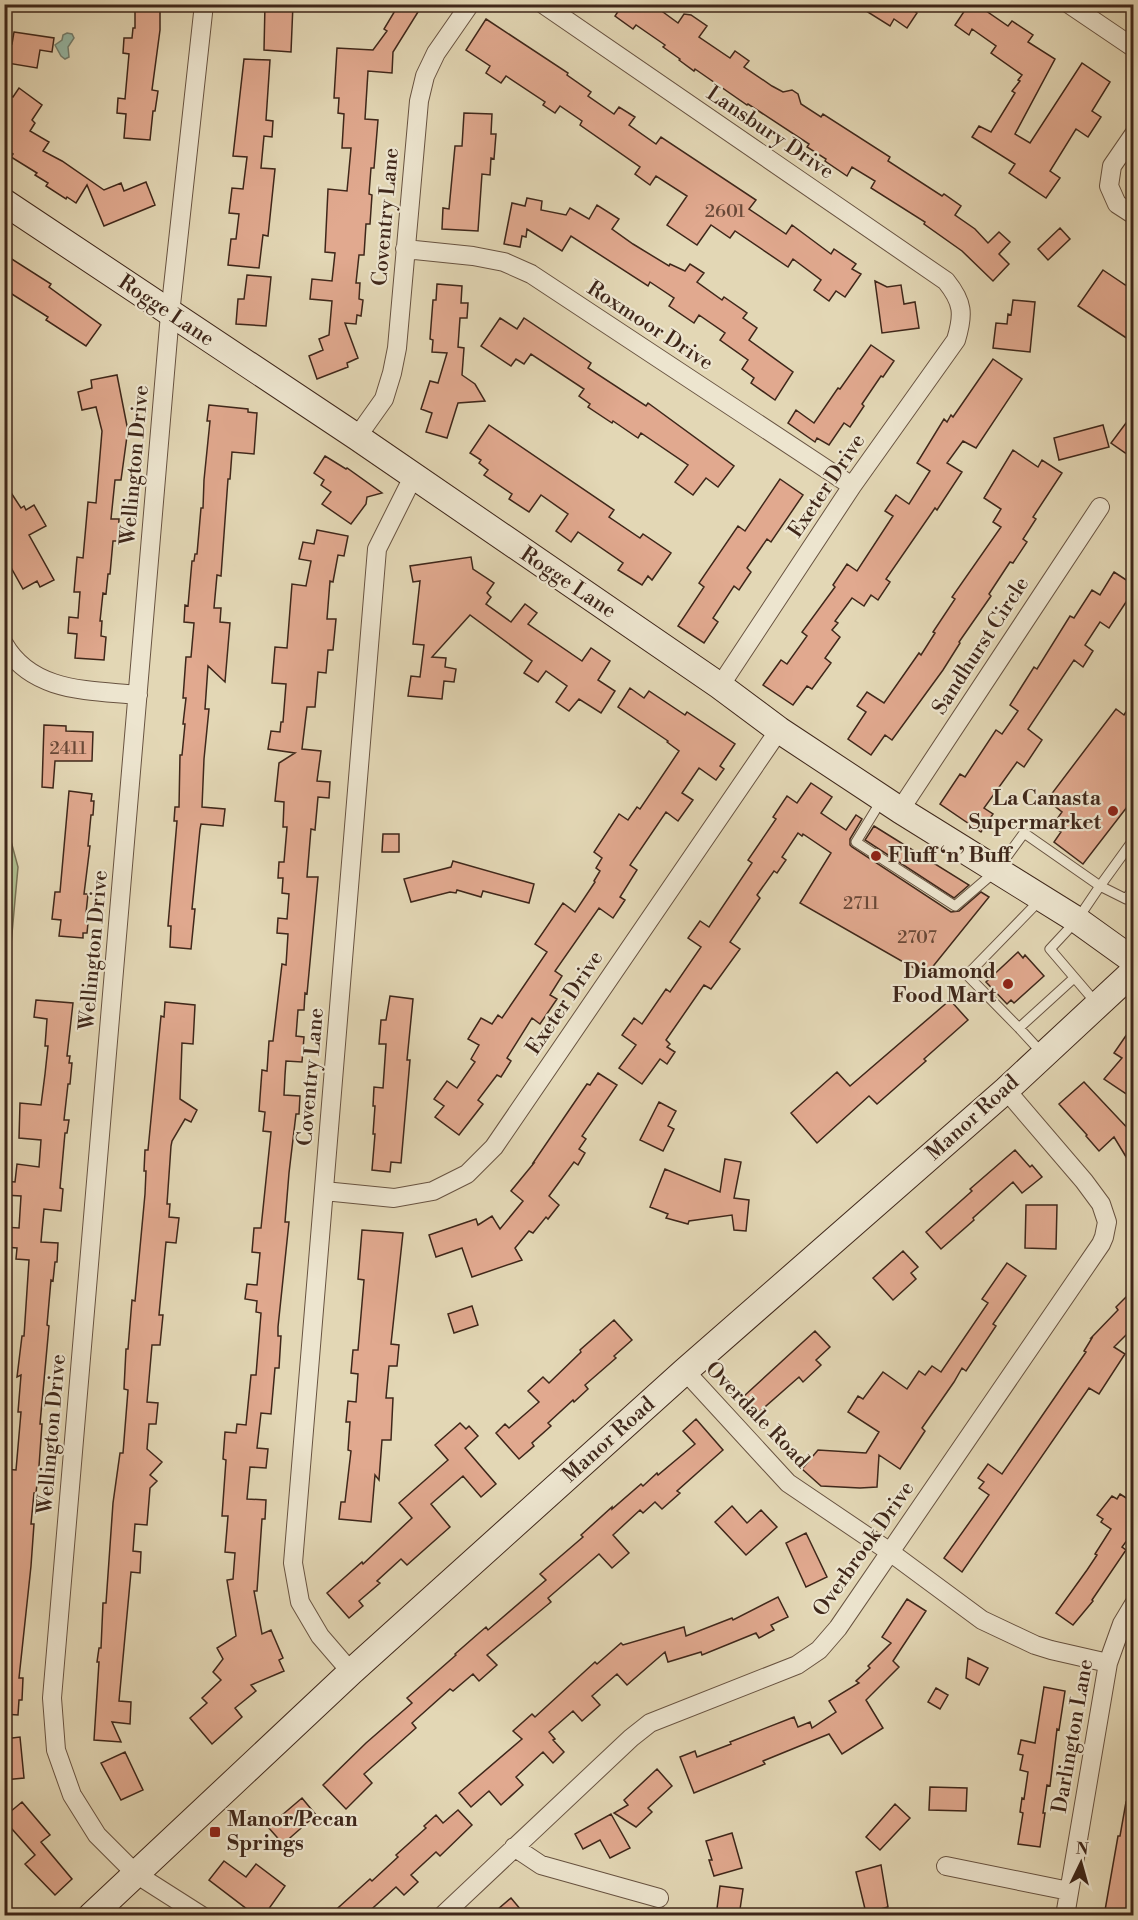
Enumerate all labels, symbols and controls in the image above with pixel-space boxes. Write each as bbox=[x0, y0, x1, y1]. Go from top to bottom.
street label: Lansbury Drive bbox=[701, 81, 839, 185]
street label: Coventry Lane bbox=[367, 147, 405, 287]
house number: 2601 bbox=[705, 200, 745, 223]
street label: Rogge Lane bbox=[113, 269, 219, 353]
street label: Roxmoor Drive bbox=[582, 276, 718, 376]
street label: Wellington Drive bbox=[115, 384, 155, 547]
street label: Exeter Drive bbox=[783, 429, 871, 543]
street label: Rogge Lane bbox=[515, 541, 621, 625]
street label: Sandhurst Circle bbox=[927, 572, 1035, 720]
house number: 2411 bbox=[49, 737, 87, 760]
place label: La Canasta Supermarket bbox=[969, 786, 1102, 836]
marker: La Canasta Supermarket bbox=[1106, 804, 1120, 818]
place label: Fluff ‘n’ Buff bbox=[888, 843, 1014, 869]
marker: Fluff ‘n’ Buff bbox=[869, 849, 883, 863]
street label: Wellington Drive bbox=[74, 869, 114, 1032]
house number: 2711 bbox=[843, 892, 879, 915]
house number: 2707 bbox=[897, 926, 937, 949]
street label: Exeter Drive bbox=[521, 946, 609, 1060]
place label: Diamond Food Mart bbox=[892, 959, 997, 1009]
marker: Diamond Food Mart bbox=[1001, 977, 1015, 991]
street label: Coventry Lane bbox=[292, 1007, 330, 1147]
street label: Manor Road bbox=[921, 1070, 1025, 1166]
street label: Wellington Drive bbox=[32, 1353, 72, 1516]
street label: Overdale Road bbox=[700, 1356, 814, 1474]
street label: Manor Road bbox=[557, 1392, 661, 1488]
street label: Overbrook Drive bbox=[808, 1476, 920, 1622]
street label: Darlington Lane bbox=[1047, 1657, 1099, 1815]
place label: Manor/Pecan Springs bbox=[227, 1807, 358, 1857]
marker: Manor/Pecan Springs bbox=[208, 1825, 222, 1839]
north arrow bbox=[1051, 1833, 1111, 1893]
text: N bbox=[1075, 1839, 1090, 1860]

